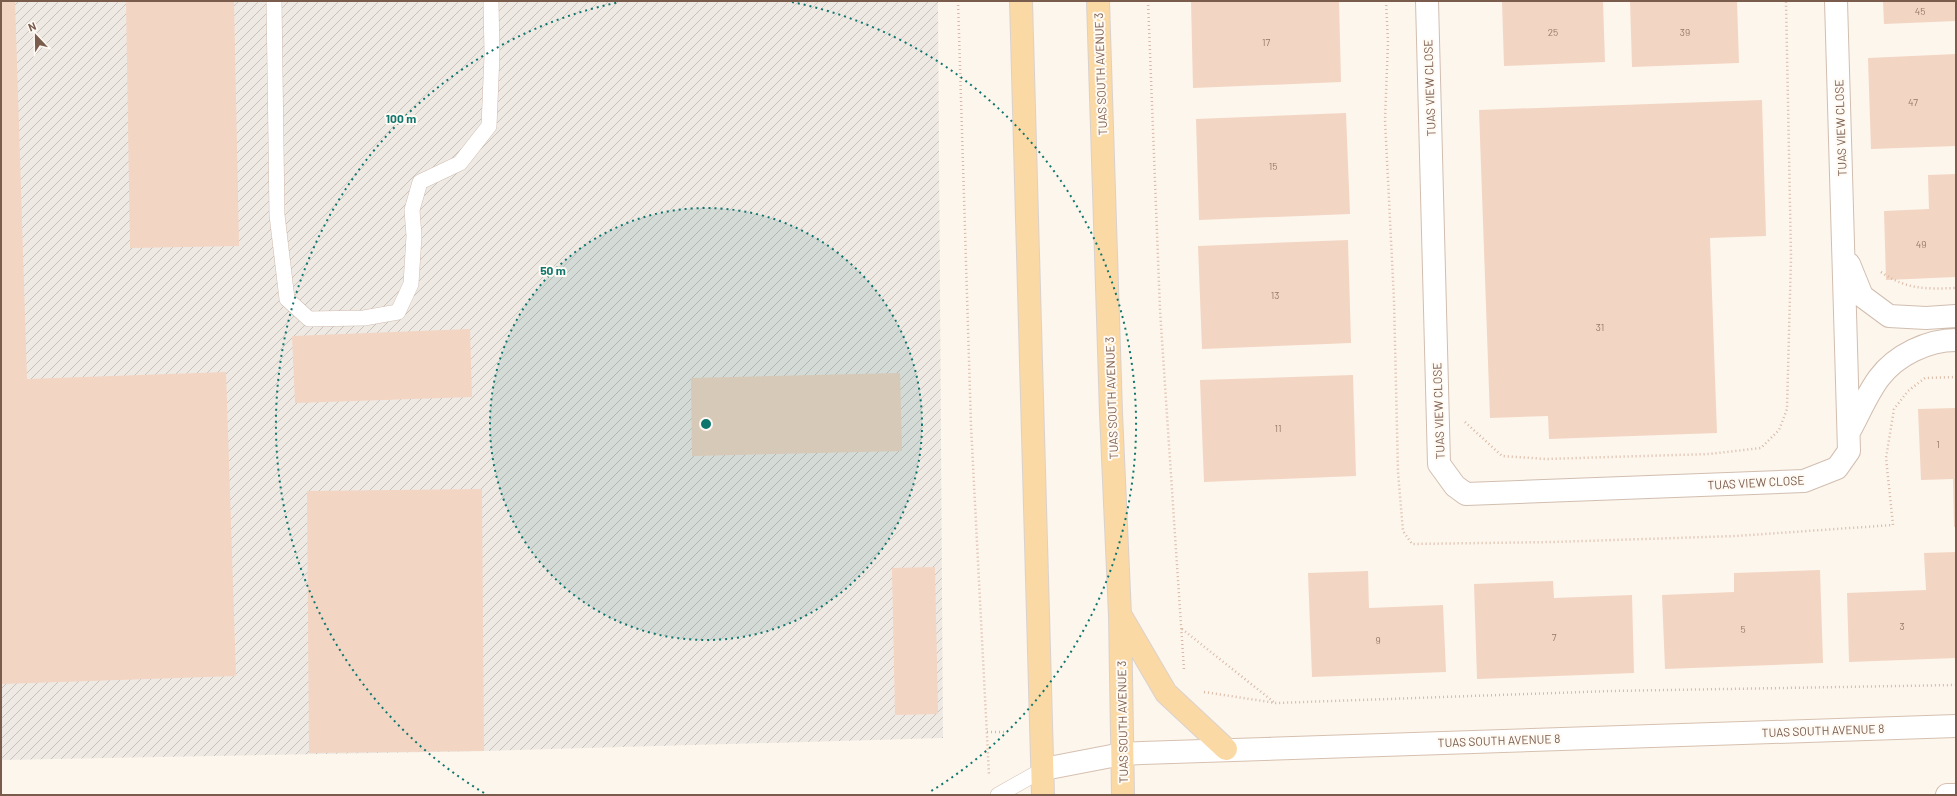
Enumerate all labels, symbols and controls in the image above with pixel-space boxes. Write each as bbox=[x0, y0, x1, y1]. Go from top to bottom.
house number: 45 bbox=[1915, 5, 1925, 17]
street label: TUAS SOUTH AVENUE 3 bbox=[1091, 12, 1109, 136]
north arrow bbox=[16, 16, 56, 56]
text: N bbox=[26, 19, 38, 34]
house number: 25 bbox=[1548, 26, 1558, 38]
house number: 39 bbox=[1680, 26, 1690, 38]
house number: 17 bbox=[1262, 36, 1270, 48]
street label: TUAS VIEW CLOSE bbox=[1420, 39, 1438, 137]
street label: TUAS VIEW CLOSE bbox=[1831, 79, 1849, 177]
house number: 47 bbox=[1908, 96, 1918, 108]
text: 100 m bbox=[386, 111, 416, 125]
house number: 15 bbox=[1269, 160, 1277, 172]
house number: 49 bbox=[1916, 238, 1926, 250]
text: 50 m bbox=[540, 263, 566, 277]
house number: 13 bbox=[1271, 289, 1279, 301]
house number: 31 bbox=[1596, 321, 1604, 333]
street label: TUAS SOUTH AVENUE 3 bbox=[1102, 336, 1120, 460]
street label: TUAS VIEW CLOSE bbox=[1429, 362, 1447, 460]
centre of rings bbox=[699, 417, 713, 431]
house number: 11 bbox=[1274, 422, 1282, 434]
house number: 1 bbox=[1936, 438, 1940, 450]
street label: TUAS VIEW CLOSE bbox=[1707, 472, 1805, 492]
house number: 3 bbox=[1899, 620, 1905, 632]
house number: 5 bbox=[1740, 623, 1746, 635]
house number: 7 bbox=[1552, 631, 1557, 643]
house number: 9 bbox=[1375, 634, 1381, 646]
street label: TUAS SOUTH AVENUE 3 bbox=[1114, 661, 1130, 783]
street label: TUAS SOUTH AVENUE 8 bbox=[1761, 721, 1885, 739]
street label: TUAS SOUTH AVENUE 8 bbox=[1437, 731, 1561, 749]

